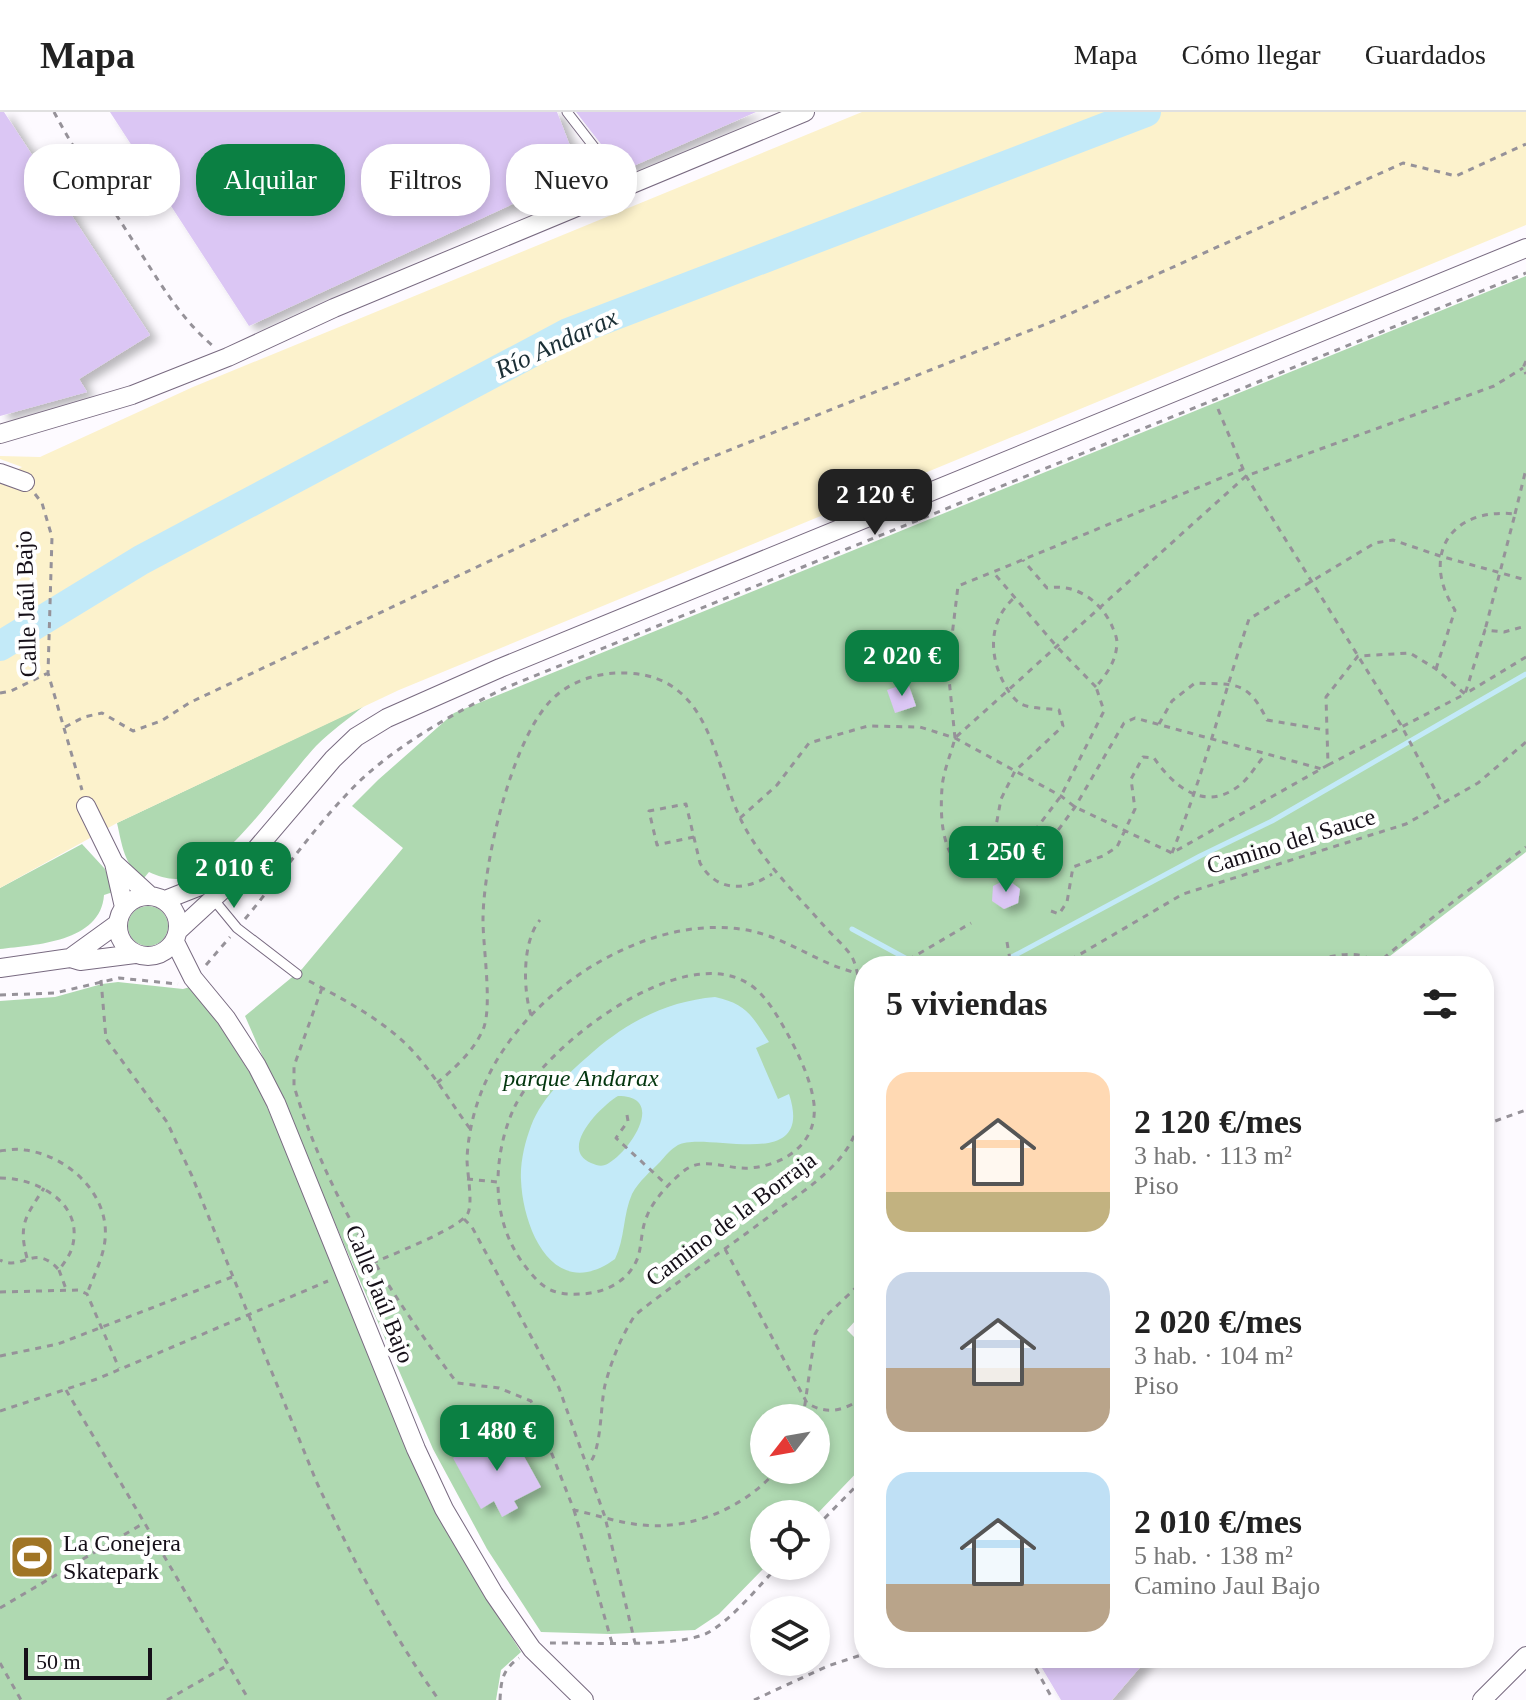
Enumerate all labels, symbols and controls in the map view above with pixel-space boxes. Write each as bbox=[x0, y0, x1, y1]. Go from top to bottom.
text: Mapa bbox=[40, 34, 135, 76]
text: Mapa bbox=[1074, 39, 1138, 70]
text: Cómo llegar bbox=[1182, 39, 1321, 70]
text: Guardados bbox=[1365, 39, 1486, 70]
chip: Comprar bbox=[24, 144, 180, 216]
chip: Alquilar bbox=[196, 144, 345, 216]
chip: Filtros bbox=[361, 144, 490, 216]
chip: Nuevo bbox=[506, 144, 637, 216]
water label: Río Andarax bbox=[490, 302, 622, 385]
pin: 2 120 € bbox=[801, 469, 949, 537]
text: 2 120 € bbox=[836, 480, 914, 509]
street label: Calle Jaúl Bajo bbox=[10, 530, 42, 678]
pin: 2 020 € bbox=[828, 630, 976, 698]
text: 2 020 € bbox=[863, 641, 941, 670]
street label: Camino del Sauce bbox=[1204, 803, 1378, 879]
pin: 1 250 € bbox=[932, 826, 1080, 894]
text: 1 250 € bbox=[967, 837, 1045, 866]
pin: 2 010 € bbox=[160, 842, 308, 910]
text: 2 010 € bbox=[195, 853, 273, 882]
icon: filters bbox=[1418, 982, 1462, 1026]
text: 5 viviendas bbox=[886, 985, 1048, 1022]
park label: parque Andarax bbox=[501, 1065, 659, 1091]
text: 2 120 €/mes bbox=[1134, 1103, 1302, 1140]
icon: home bbox=[950, 1104, 1046, 1200]
text: 3 hab. · 113 m² bbox=[1134, 1141, 1292, 1170]
street label: Camino de la Borraja bbox=[641, 1146, 821, 1291]
text: Piso bbox=[1134, 1171, 1179, 1200]
street label: Calle Jaúl Bajo bbox=[340, 1221, 420, 1367]
text: 2 020 €/mes bbox=[1134, 1303, 1302, 1340]
icon: home bbox=[950, 1304, 1046, 1400]
text: 3 hab. · 104 m² bbox=[1134, 1341, 1293, 1370]
text: Piso bbox=[1134, 1371, 1179, 1400]
north arrow bbox=[750, 1404, 830, 1484]
map controls bbox=[750, 1404, 830, 1676]
pin: 1 480 € bbox=[423, 1405, 571, 1473]
text: 1 480 € bbox=[458, 1416, 536, 1445]
button: locate bbox=[750, 1500, 830, 1580]
text: 2 010 €/mes bbox=[1134, 1503, 1302, 1540]
icon: home bbox=[950, 1504, 1046, 1600]
place label: La Conejera Skatepark bbox=[63, 1530, 181, 1584]
sports icon: La Conejera Skatepark bbox=[8, 1533, 56, 1581]
text: 5 hab. · 138 m² bbox=[1134, 1541, 1293, 1570]
text: Camino Jaul Bajo bbox=[1134, 1571, 1320, 1600]
button: layers bbox=[750, 1596, 830, 1676]
scale bar bbox=[24, 1644, 152, 1680]
text: 50 m bbox=[36, 1649, 81, 1674]

